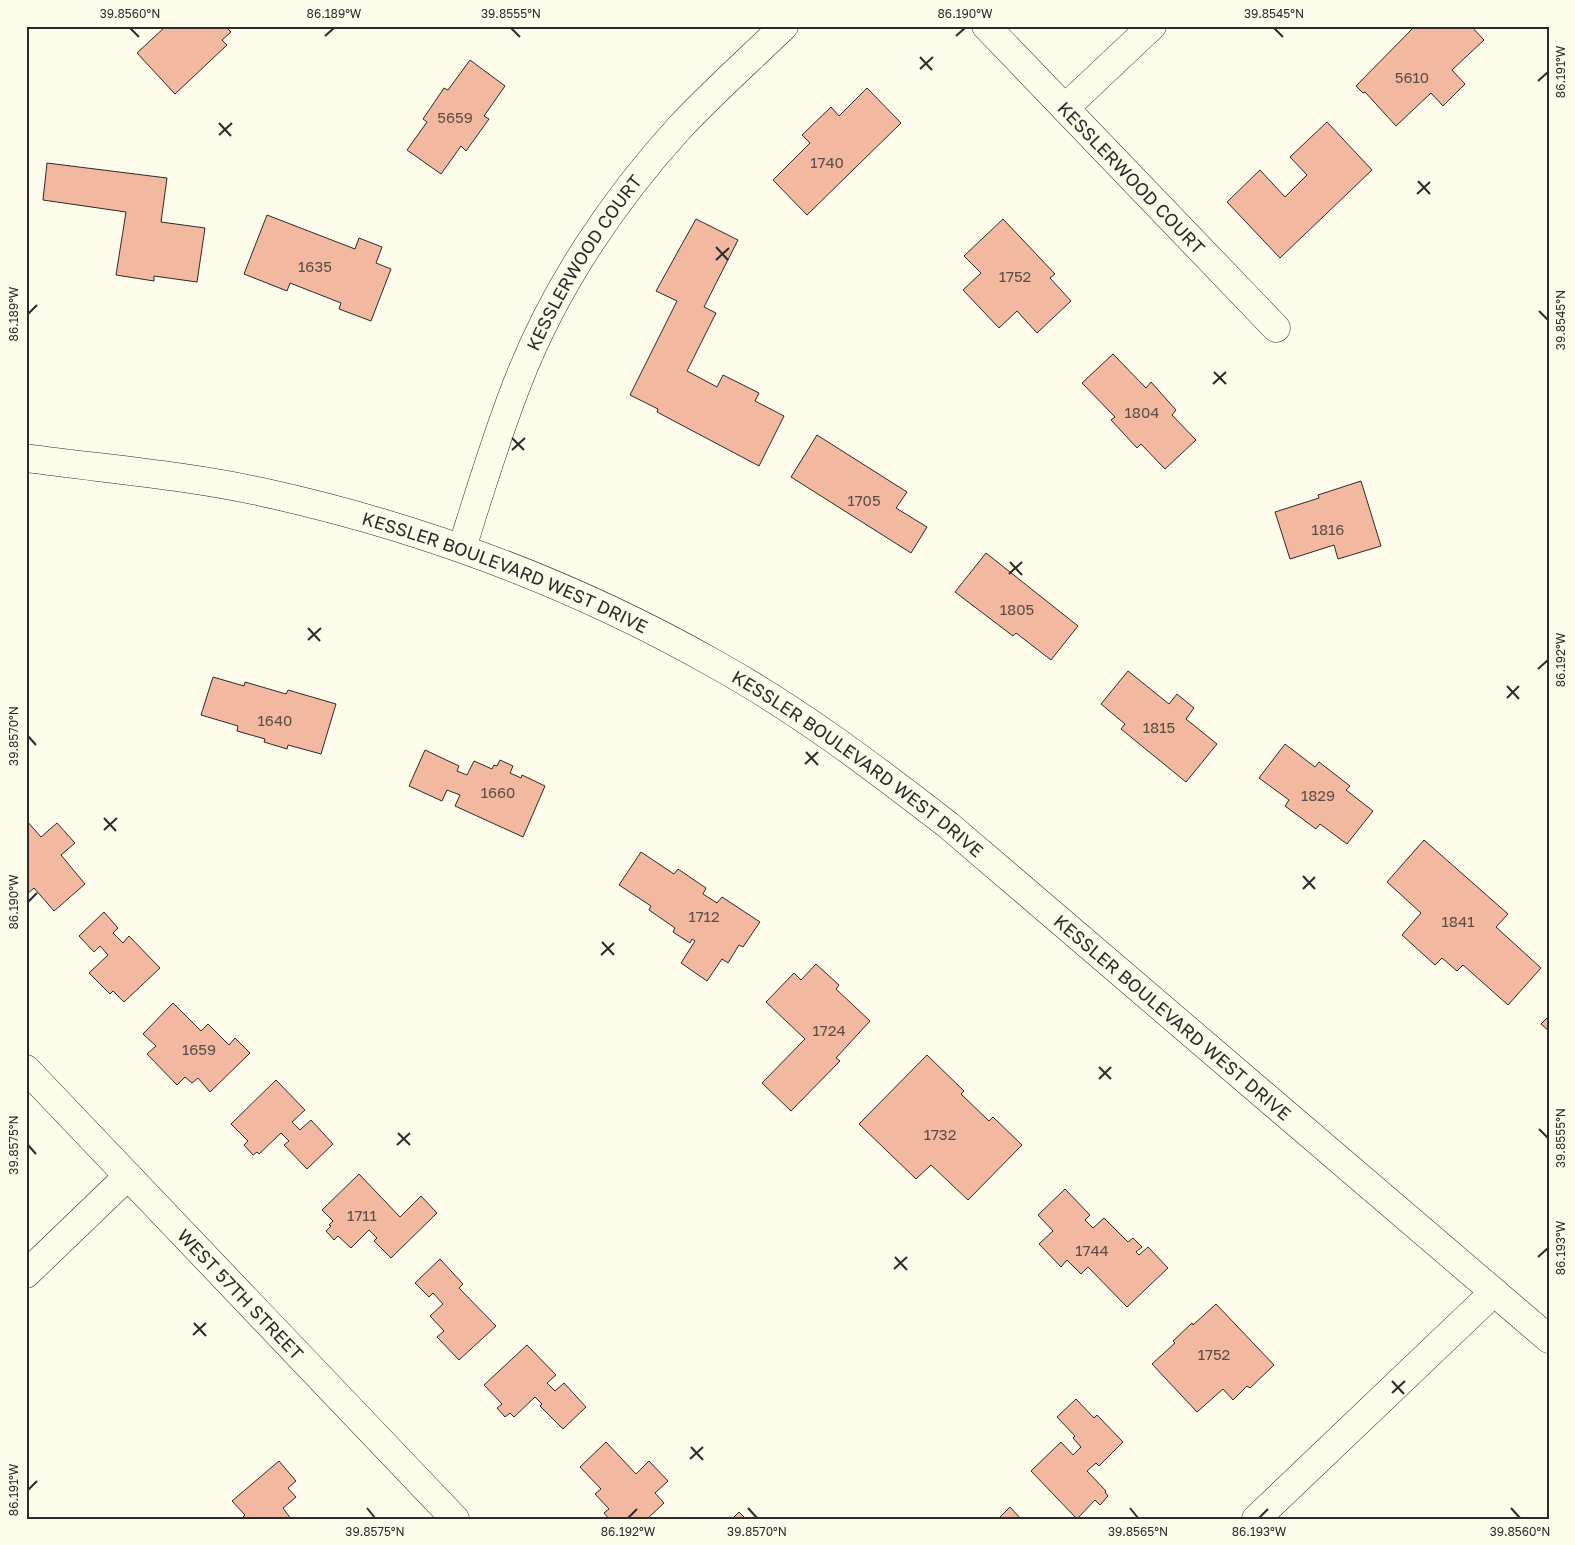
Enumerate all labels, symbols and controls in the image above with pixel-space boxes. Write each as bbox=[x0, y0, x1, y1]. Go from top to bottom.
text: 39.8560°N bbox=[100, 6, 160, 21]
text: 86.189°W bbox=[307, 6, 362, 21]
text: 39.8555°N bbox=[481, 6, 541, 21]
text: 86.190°W bbox=[938, 6, 993, 21]
text: 39.8545°N bbox=[1244, 6, 1304, 21]
text: 86.191°W bbox=[1553, 45, 1568, 98]
house number: 5610 bbox=[1395, 68, 1429, 86]
street label: KESSLERWOOD COURT bbox=[1053, 97, 1210, 258]
house number: 5659 bbox=[437, 108, 473, 126]
house number: 1740 bbox=[810, 153, 844, 171]
street label: KESSLERWOOD COURT bbox=[521, 170, 646, 354]
house number: 1635 bbox=[298, 257, 332, 275]
house number: 1752 bbox=[999, 267, 1031, 285]
text: 86.189°W bbox=[6, 286, 21, 341]
text: 39.8545°N bbox=[1553, 290, 1568, 350]
house number: 1804 bbox=[1125, 403, 1159, 421]
house number: 1705 bbox=[847, 491, 881, 509]
street label: KESSLER BOULEVARD WEST DRIVE bbox=[360, 507, 652, 637]
house number: 1816 bbox=[1312, 520, 1344, 538]
house number: 1805 bbox=[1000, 600, 1034, 618]
text: 86.192°W bbox=[1553, 632, 1568, 687]
street label: KESSLER BOULEVARD WEST DRIVE bbox=[728, 665, 988, 861]
text: 39.8570°N bbox=[6, 706, 21, 766]
house number: 1640 bbox=[258, 711, 292, 729]
house number: 1815 bbox=[1143, 718, 1175, 736]
house number: 1660 bbox=[481, 783, 515, 801]
house number: 1829 bbox=[1301, 786, 1335, 804]
text: 86.190°W bbox=[6, 874, 21, 929]
house number: 1712 bbox=[688, 907, 720, 925]
street label: KESSLER BOULEVARD WEST DRIVE bbox=[1050, 910, 1296, 1125]
house number: 1841 bbox=[1442, 912, 1474, 930]
house number: 1724 bbox=[812, 1021, 846, 1039]
house number: 1659 bbox=[182, 1040, 216, 1058]
text: 39.8555°N bbox=[1553, 1108, 1568, 1168]
text: 39.8575°N bbox=[6, 1115, 21, 1175]
house number: 1732 bbox=[924, 1125, 956, 1143]
house number: 1711 bbox=[347, 1206, 377, 1224]
text: 86.193°W bbox=[1553, 1220, 1568, 1275]
street label: WEST 57TH STREET bbox=[173, 1224, 308, 1364]
house number: 1744 bbox=[1075, 1241, 1109, 1259]
house number: 1752 bbox=[1198, 1345, 1230, 1363]
text: 86.191°W bbox=[6, 1463, 21, 1516]
text: 39.8575°N bbox=[345, 1524, 405, 1539]
text: 86.192°W bbox=[601, 1524, 656, 1539]
text: 39.8570°N bbox=[727, 1524, 787, 1539]
text: 39.8565°N bbox=[1108, 1524, 1168, 1539]
text: 86.193°W bbox=[1232, 1524, 1287, 1539]
text: 39.8560°N bbox=[1490, 1524, 1550, 1539]

